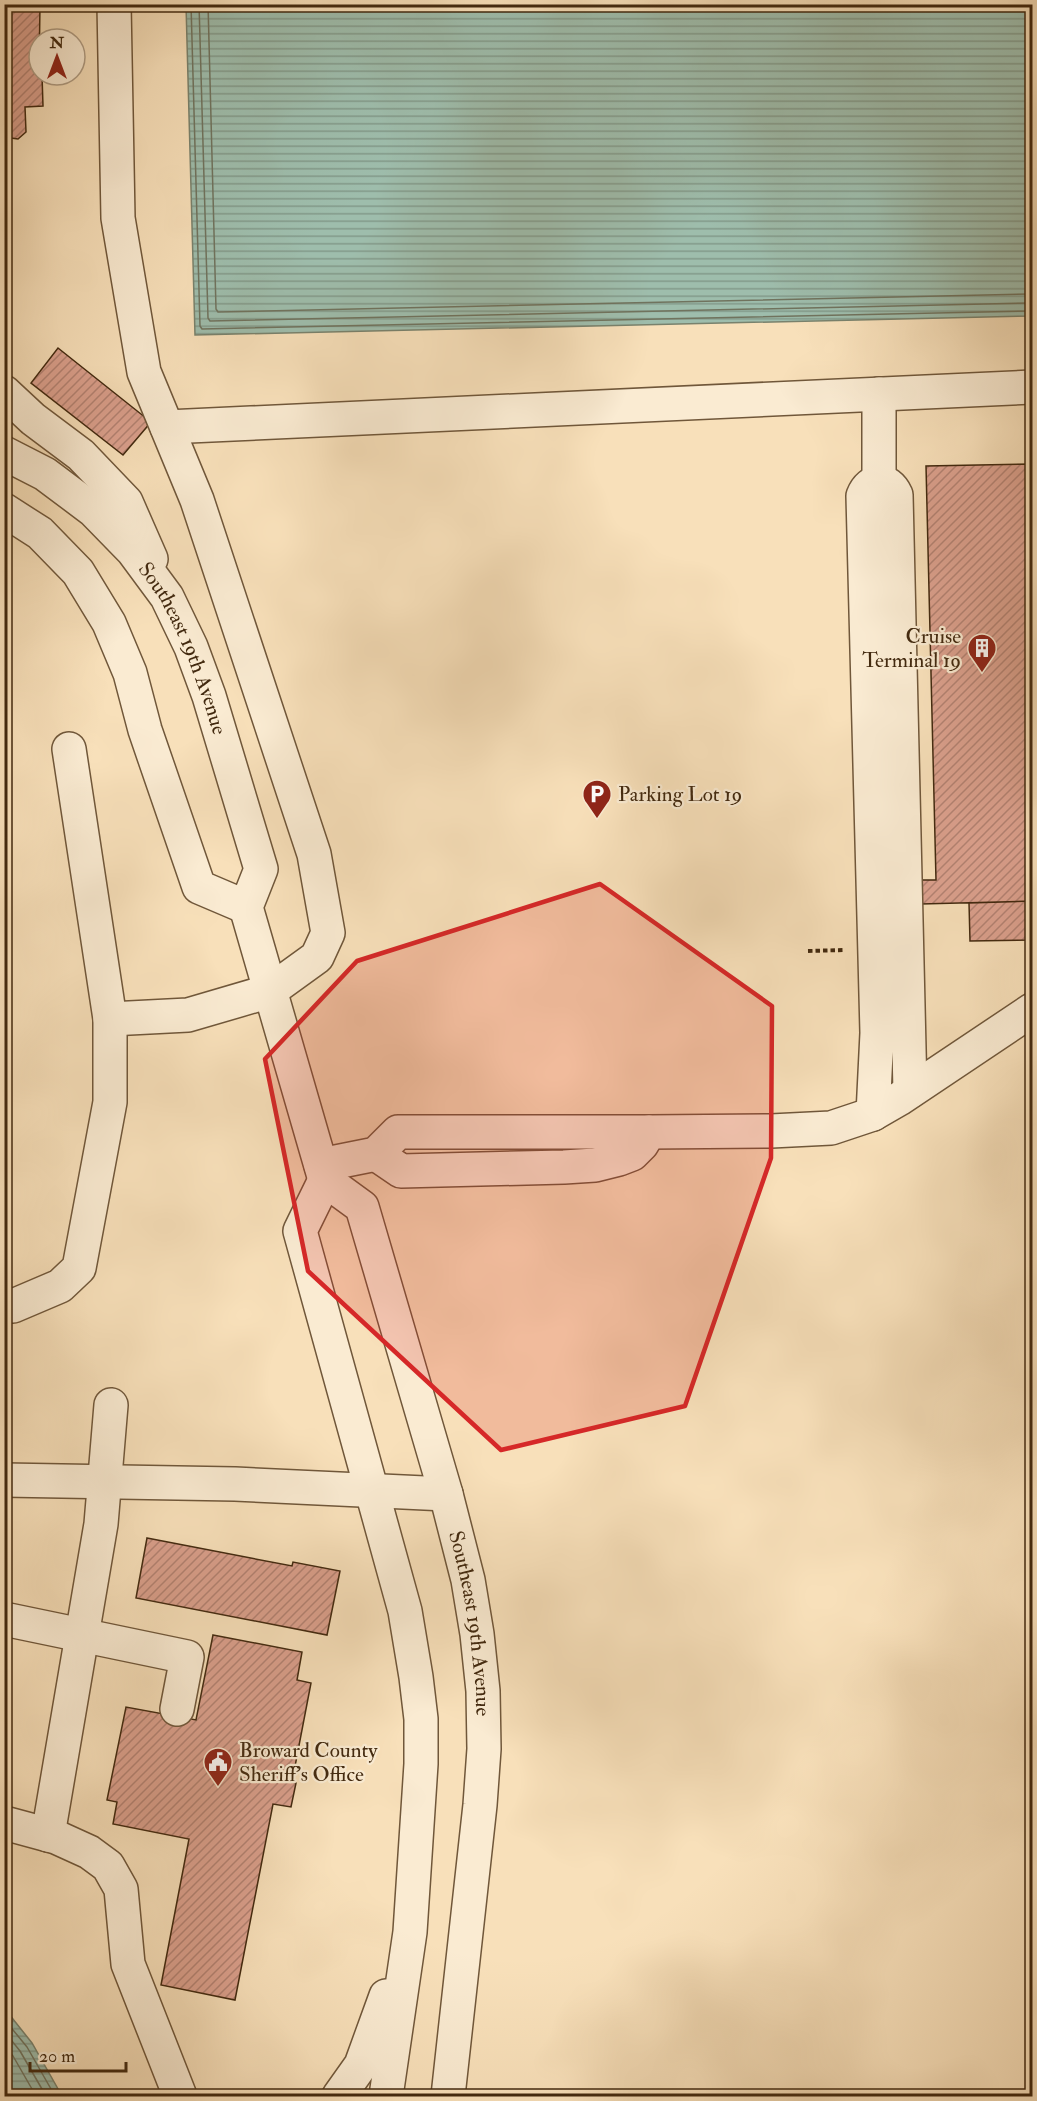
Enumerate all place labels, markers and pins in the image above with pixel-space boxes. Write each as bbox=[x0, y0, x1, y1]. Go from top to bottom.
place label: Cruise Terminal 19 bbox=[862, 623, 961, 674]
building icon: Cruise Terminal 19 bbox=[966, 632, 998, 674]
parking icon: Parking Lot 19 bbox=[581, 778, 613, 820]
place label: Parking Lot 19 bbox=[618, 781, 742, 808]
place label: Broward County Sheriff's Office bbox=[239, 1737, 378, 1788]
public building icon: Broward County Sheriff's Office bbox=[202, 1746, 234, 1788]

